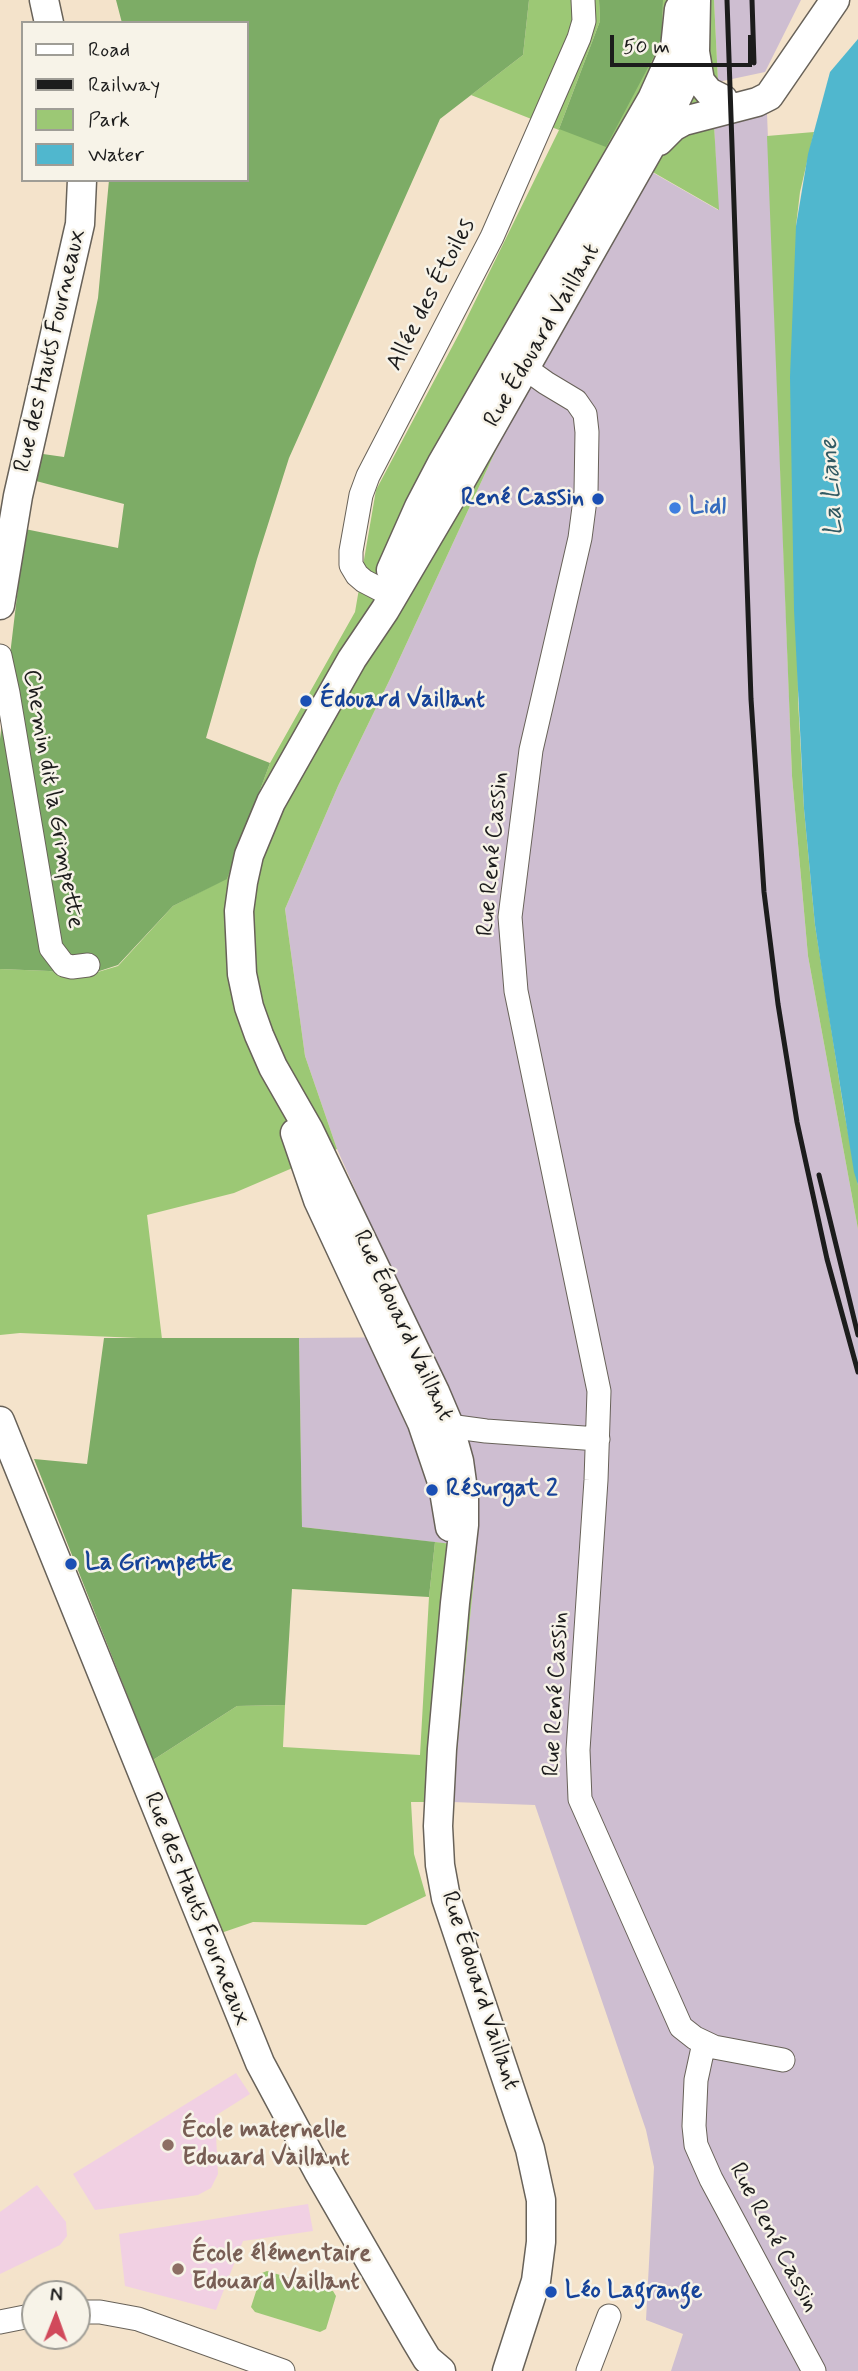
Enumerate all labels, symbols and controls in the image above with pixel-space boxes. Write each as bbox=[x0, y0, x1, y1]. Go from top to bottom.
legend bbox=[21, 21, 248, 182]
scale bar bbox=[613, 21, 755, 65]
text: 50 m bbox=[623, 33, 670, 61]
text: Road bbox=[88, 36, 130, 64]
text: Railway bbox=[88, 71, 160, 99]
text: Park bbox=[88, 106, 130, 134]
text: Water bbox=[88, 141, 144, 169]
street label: Allée des Étoiles bbox=[381, 214, 483, 376]
street label: Rue des Hauts Fourneaux bbox=[9, 227, 93, 475]
street label: Rue Édouard Vaillant bbox=[479, 239, 607, 433]
water label: La Liane bbox=[815, 437, 851, 537]
place label: René Cassin bbox=[461, 485, 584, 513]
marker: René Cassin bbox=[590, 491, 606, 507]
place label: Lidl bbox=[689, 494, 726, 522]
marker: Lidl bbox=[667, 500, 683, 516]
street label: Chemin dit la Grimpette bbox=[15, 667, 89, 931]
place label: Édouard Vaillant bbox=[320, 687, 485, 715]
marker: Édouard Vaillant bbox=[298, 693, 314, 709]
street label: Rue René Cassin bbox=[472, 770, 516, 938]
street label: Rue Édouard Vaillant bbox=[345, 1226, 459, 1426]
place label: Résurgat 2 bbox=[446, 1476, 558, 1504]
marker: Résurgat 2 bbox=[424, 1482, 440, 1498]
place label: La Grimpette bbox=[85, 1550, 233, 1578]
marker: La Grimpette bbox=[63, 1556, 79, 1572]
street label: Rue René Cassin bbox=[538, 1611, 576, 1777]
street label: Rue des Hauts Fourneaux bbox=[136, 1788, 256, 2030]
street label: Rue Édouard Vaillant bbox=[433, 1888, 525, 2094]
place label: École maternelle Edouard Vaillant bbox=[182, 2117, 350, 2173]
marker: École maternelle Edouard Vaillant bbox=[160, 2137, 176, 2153]
street label: Rue René Cassin bbox=[722, 2158, 824, 2318]
place label: École élémentaire Edouard Vaillant bbox=[192, 2241, 371, 2297]
marker: École élémentaire Edouard Vaillant bbox=[170, 2261, 186, 2277]
place label: Léo Lagrange bbox=[565, 2278, 702, 2306]
north arrow bbox=[21, 2280, 91, 2350]
text: N bbox=[50, 2283, 63, 2308]
marker: Léo Lagrange bbox=[543, 2284, 559, 2300]

